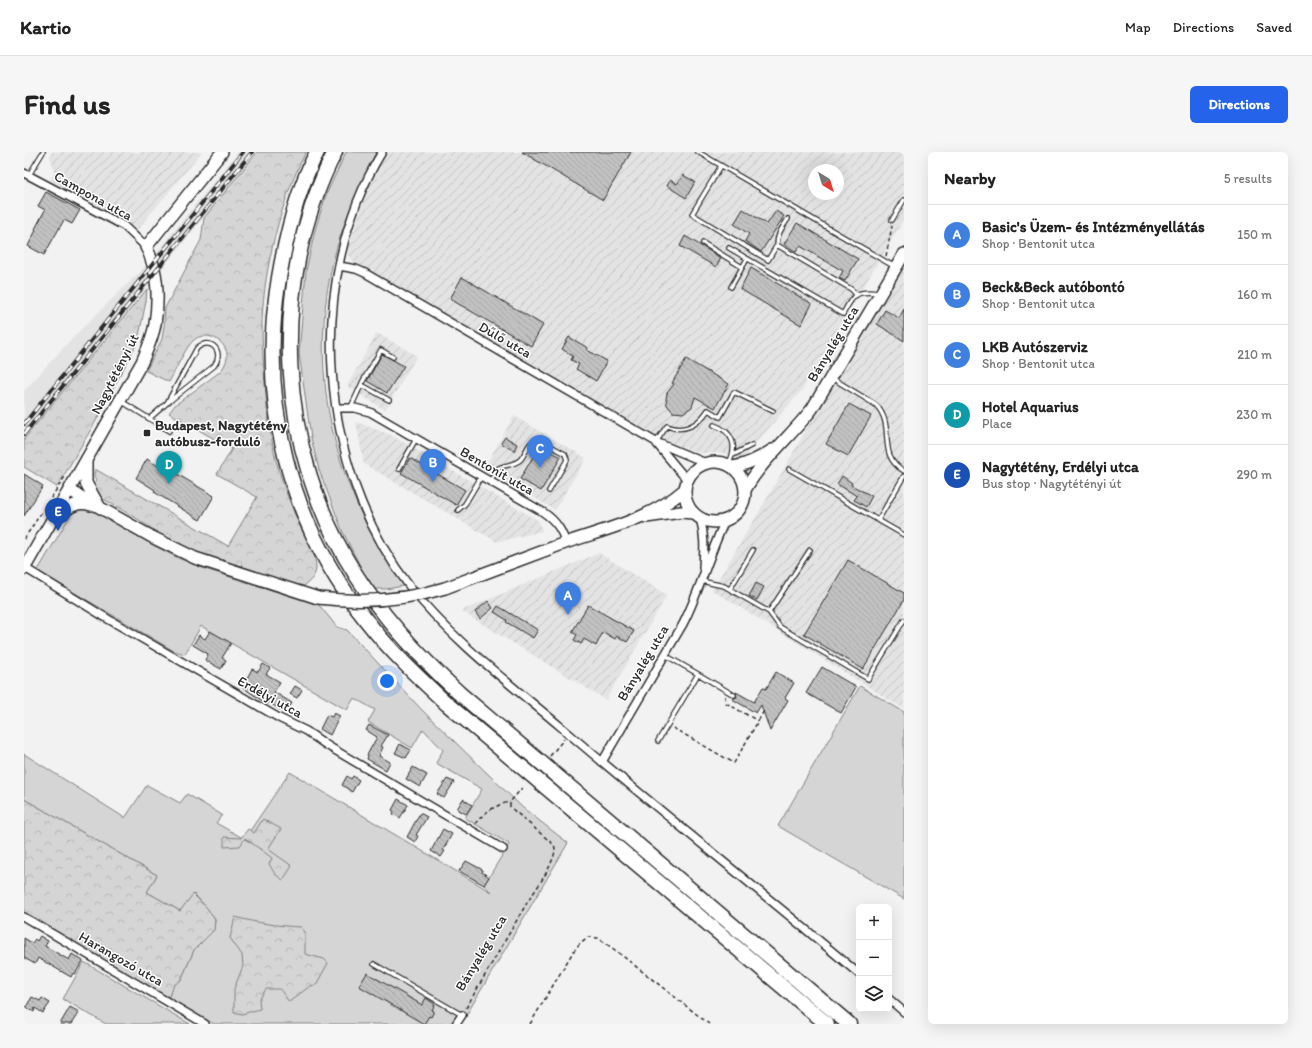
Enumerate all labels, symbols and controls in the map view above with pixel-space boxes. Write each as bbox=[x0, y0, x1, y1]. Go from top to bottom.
text: Kartio bbox=[20, 16, 71, 39]
text: Map bbox=[1125, 19, 1151, 36]
text: Directions bbox=[1173, 19, 1234, 36]
text: Saved bbox=[1256, 19, 1292, 36]
button: Directions bbox=[1190, 86, 1288, 123]
text: Find us bbox=[24, 87, 111, 121]
north arrow bbox=[808, 164, 844, 200]
street label: Campona utca bbox=[51, 168, 135, 225]
text: Nearby bbox=[944, 168, 996, 188]
text: 5 results bbox=[1224, 171, 1272, 186]
text: Basic's Üzem- és Intézményellátás bbox=[982, 218, 1205, 236]
text: A bbox=[953, 227, 961, 242]
text: 150 m bbox=[1237, 227, 1272, 242]
text: Shop · Bentonit utca bbox=[982, 236, 1095, 251]
text: Beck&Beck autóbontó bbox=[982, 278, 1125, 296]
text: B bbox=[953, 287, 961, 302]
text: 160 m bbox=[1237, 287, 1272, 302]
text: Shop · Bentonit utca bbox=[982, 296, 1095, 311]
street label: Bányalég utca bbox=[804, 302, 863, 385]
street label: Dűlő utca bbox=[476, 318, 534, 362]
street label: Nagytétényi út bbox=[87, 331, 143, 417]
text: LKB Autószerviz bbox=[982, 338, 1088, 356]
text: C bbox=[953, 347, 961, 362]
text: 210 m bbox=[1237, 347, 1272, 362]
text: Shop · Bentonit utca bbox=[982, 356, 1095, 371]
text: Hotel Aquarius bbox=[982, 398, 1079, 416]
text: D bbox=[953, 407, 961, 422]
text: 230 m bbox=[1236, 407, 1272, 422]
text: Place bbox=[982, 416, 1012, 431]
place label: Budapest, Nagytétény autóbusz-forduló bbox=[155, 417, 287, 450]
marker: Budapest, Nagytétény autóbusz-forduló bbox=[142, 428, 152, 438]
pin: C bbox=[527, 435, 553, 468]
street label: Bentonit utca bbox=[457, 443, 537, 499]
pin: B bbox=[420, 449, 446, 482]
pin: D bbox=[156, 451, 182, 484]
text: Nagytétény, Erdélyi utca bbox=[982, 458, 1139, 476]
text: E bbox=[953, 467, 961, 482]
text: 290 m bbox=[1236, 467, 1272, 482]
text: Bus stop · Nagytétényi út bbox=[982, 476, 1121, 491]
pin: E bbox=[45, 498, 71, 531]
pin: A bbox=[555, 582, 581, 615]
street label: Bányalég utca bbox=[614, 621, 673, 704]
your location bbox=[377, 671, 397, 691]
street label: Erdélyi utca bbox=[235, 672, 306, 722]
map controls bbox=[856, 904, 892, 1012]
button: + bbox=[856, 904, 892, 940]
street label: Bányalég utca bbox=[452, 911, 511, 994]
street label: Harangozó utca bbox=[76, 928, 166, 990]
button: − bbox=[856, 940, 892, 976]
button: layers bbox=[856, 976, 892, 1012]

